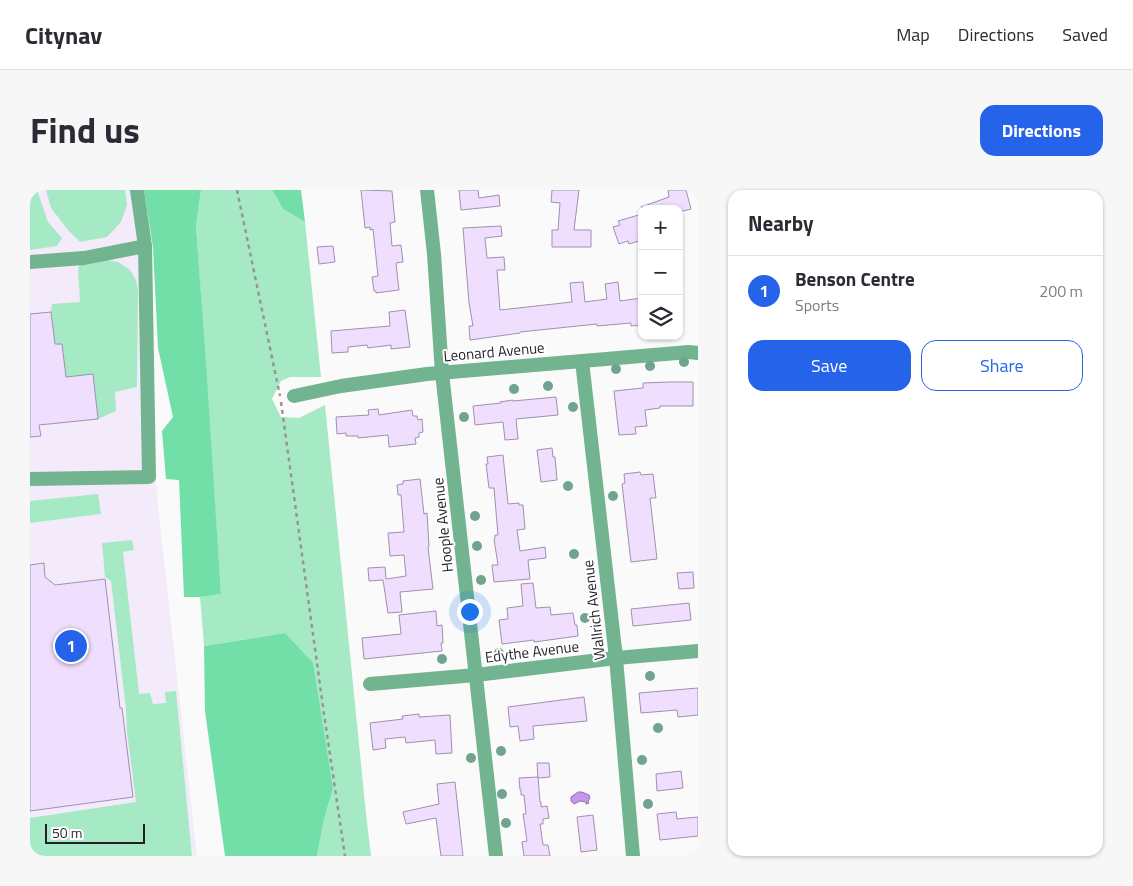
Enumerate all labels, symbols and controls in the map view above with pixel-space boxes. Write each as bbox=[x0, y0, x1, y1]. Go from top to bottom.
text: Citynav bbox=[25, 17, 102, 53]
text: Map bbox=[896, 21, 930, 48]
text: Directions bbox=[958, 21, 1034, 48]
text: Saved bbox=[1062, 21, 1108, 48]
text: Find us bbox=[30, 103, 140, 157]
button: Directions bbox=[980, 105, 1103, 156]
map controls bbox=[638, 205, 683, 340]
button: + bbox=[638, 205, 683, 250]
text: Nearby bbox=[748, 207, 813, 239]
button: − bbox=[638, 250, 683, 295]
text: Benson Centre bbox=[795, 264, 915, 293]
text: 1 bbox=[760, 279, 768, 303]
text: 200 m bbox=[1039, 279, 1083, 303]
text: Sports bbox=[795, 293, 839, 317]
button: layers bbox=[638, 295, 683, 340]
street label: Leonard Avenue bbox=[442, 336, 545, 367]
button: Save bbox=[748, 340, 911, 391]
button: Share bbox=[921, 340, 1083, 391]
street label: Hoople Avenue bbox=[426, 477, 459, 574]
street label: Wallrich Avenue bbox=[576, 559, 611, 661]
your location bbox=[457, 599, 483, 625]
pin: 1 bbox=[55, 627, 87, 665]
street label: Edythe Avenue bbox=[484, 634, 580, 669]
scale bar bbox=[45, 821, 145, 844]
text: 50 m bbox=[52, 822, 82, 843]

